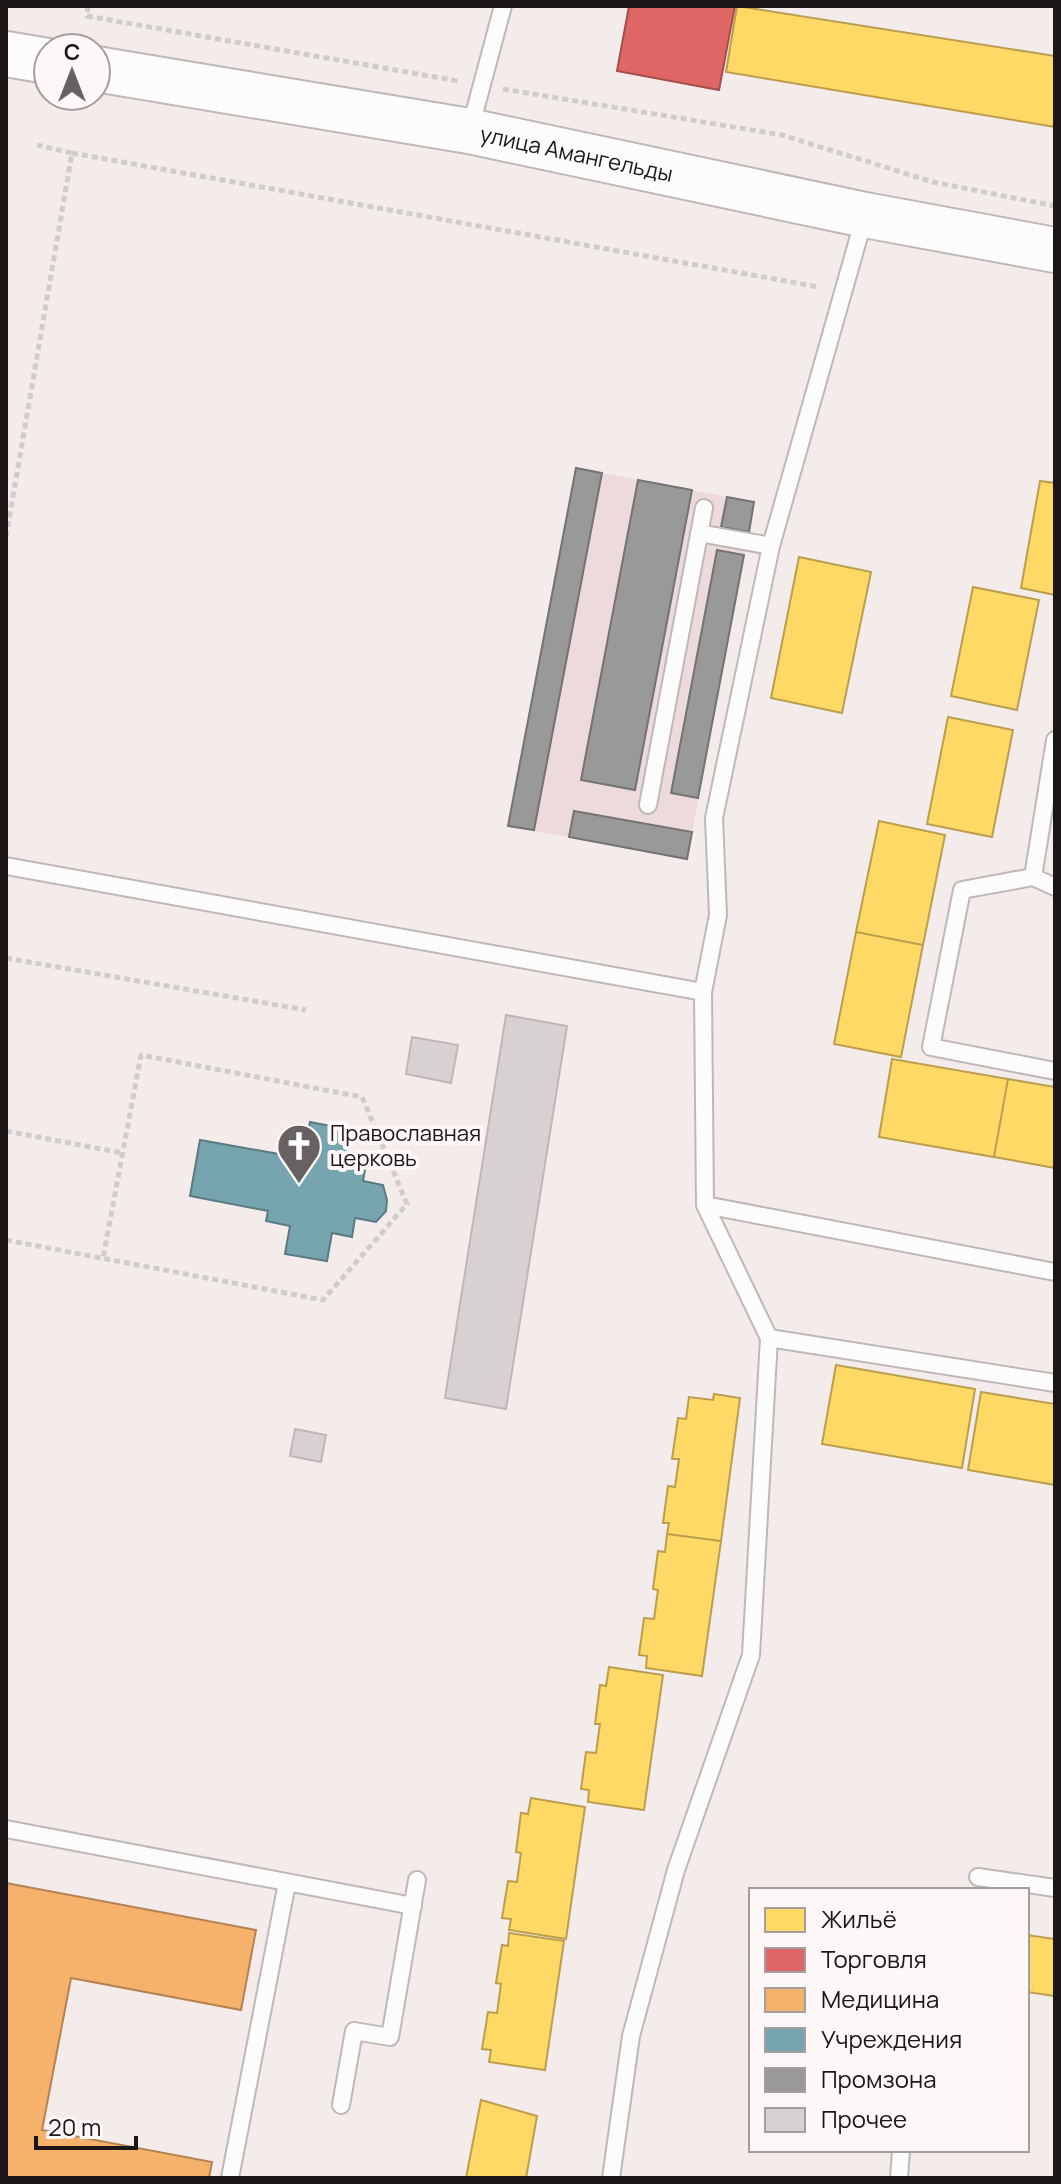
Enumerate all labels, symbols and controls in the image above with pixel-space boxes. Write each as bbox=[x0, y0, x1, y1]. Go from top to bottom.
north arrow bbox=[32, 32, 112, 112]
text: С bbox=[64, 37, 80, 67]
street label: улица Амангельды bbox=[477, 119, 676, 189]
place label: Православная церковь bbox=[330, 1118, 481, 1173]
church icon: Православная церковь bbox=[275, 1122, 323, 1185]
legend bbox=[749, 1888, 1029, 2152]
text: Жильё bbox=[821, 1902, 897, 1935]
text: Торговля bbox=[821, 1942, 927, 1975]
text: Медицина bbox=[821, 1982, 939, 2015]
text: Учреждения bbox=[821, 2022, 962, 2055]
text: Промзона bbox=[821, 2062, 936, 2095]
scale bar bbox=[36, 2100, 136, 2150]
text: Прочее bbox=[821, 2102, 907, 2135]
text: 20 m bbox=[48, 2110, 101, 2143]

